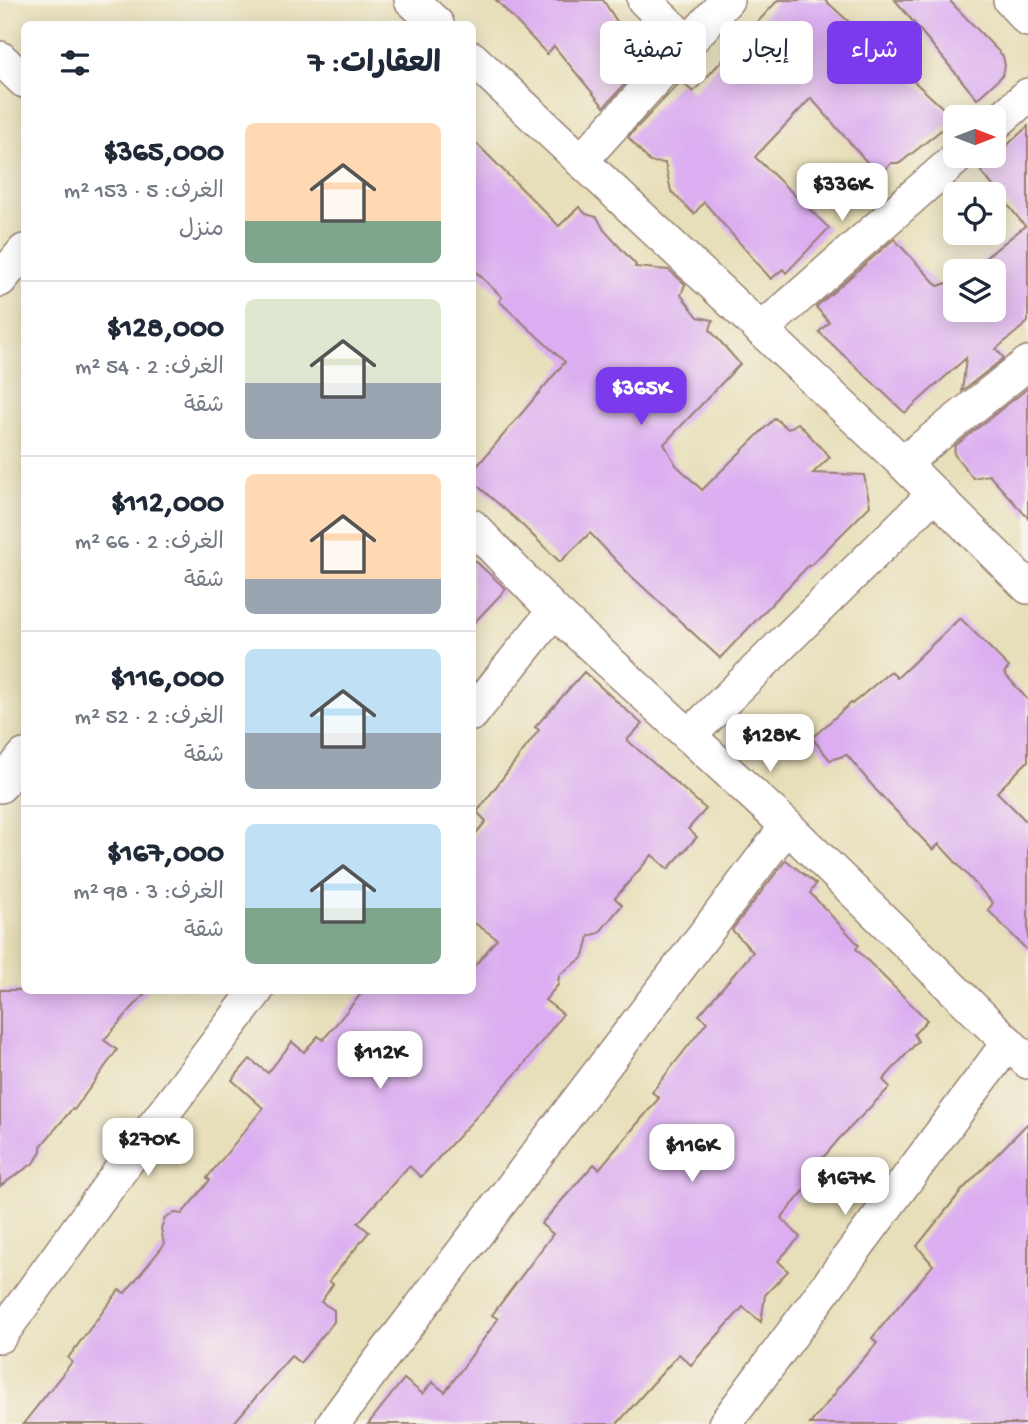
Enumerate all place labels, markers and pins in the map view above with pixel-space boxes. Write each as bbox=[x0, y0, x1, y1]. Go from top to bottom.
pin: $336K bbox=[793, 164, 891, 223]
pin: $365K bbox=[592, 368, 690, 427]
pin: $128K bbox=[721, 714, 819, 774]
pin: $112K bbox=[331, 1032, 429, 1091]
pin: $270K bbox=[99, 1118, 197, 1178]
pin: $116K bbox=[643, 1124, 741, 1184]
pin: $167K bbox=[796, 1158, 894, 1217]

